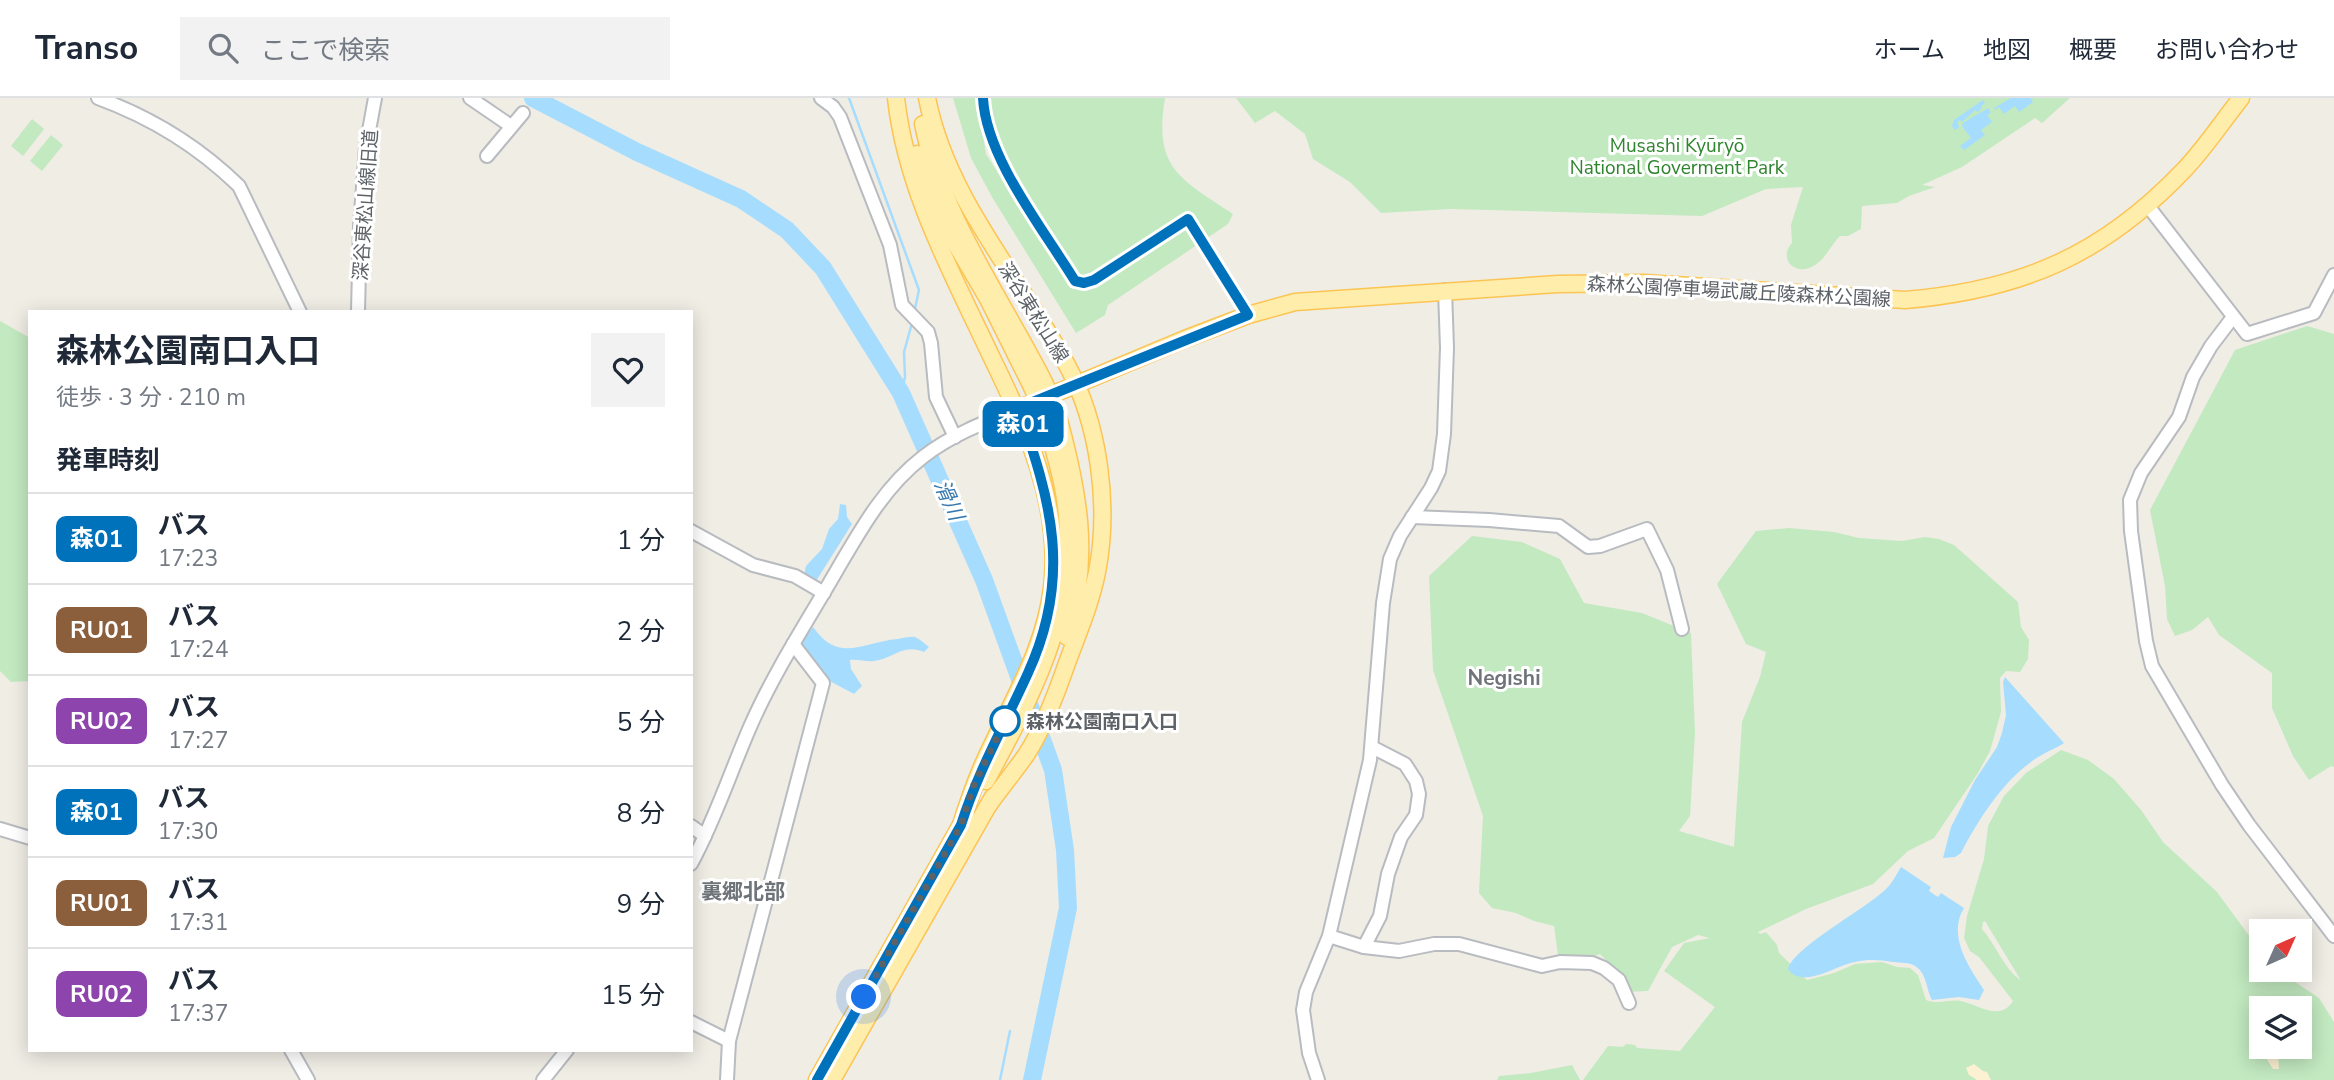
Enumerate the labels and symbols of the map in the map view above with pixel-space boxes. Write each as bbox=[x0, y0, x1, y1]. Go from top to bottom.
street label: 深谷東松山線旧道 bbox=[348, 128, 384, 282]
park label: Musashi Kyūryō National Goverment Park bbox=[1570, 133, 1785, 181]
street label: 深谷東松山線 bbox=[992, 257, 1074, 368]
street label: 森林公園停車場武蔵丘陵森林公園線 bbox=[1586, 271, 1891, 313]
line badge: 森01 bbox=[983, 401, 1063, 447]
water label: 滑川 bbox=[928, 475, 971, 527]
district label: Negishi bbox=[1467, 664, 1541, 692]
marker: 森林公園南口入口 bbox=[990, 706, 1020, 736]
place label: 森林公園南口入口 bbox=[1026, 709, 1178, 735]
district label: 裏郷北部 bbox=[701, 878, 785, 906]
north arrow bbox=[2249, 919, 2312, 982]
your location bbox=[846, 979, 881, 1014]

